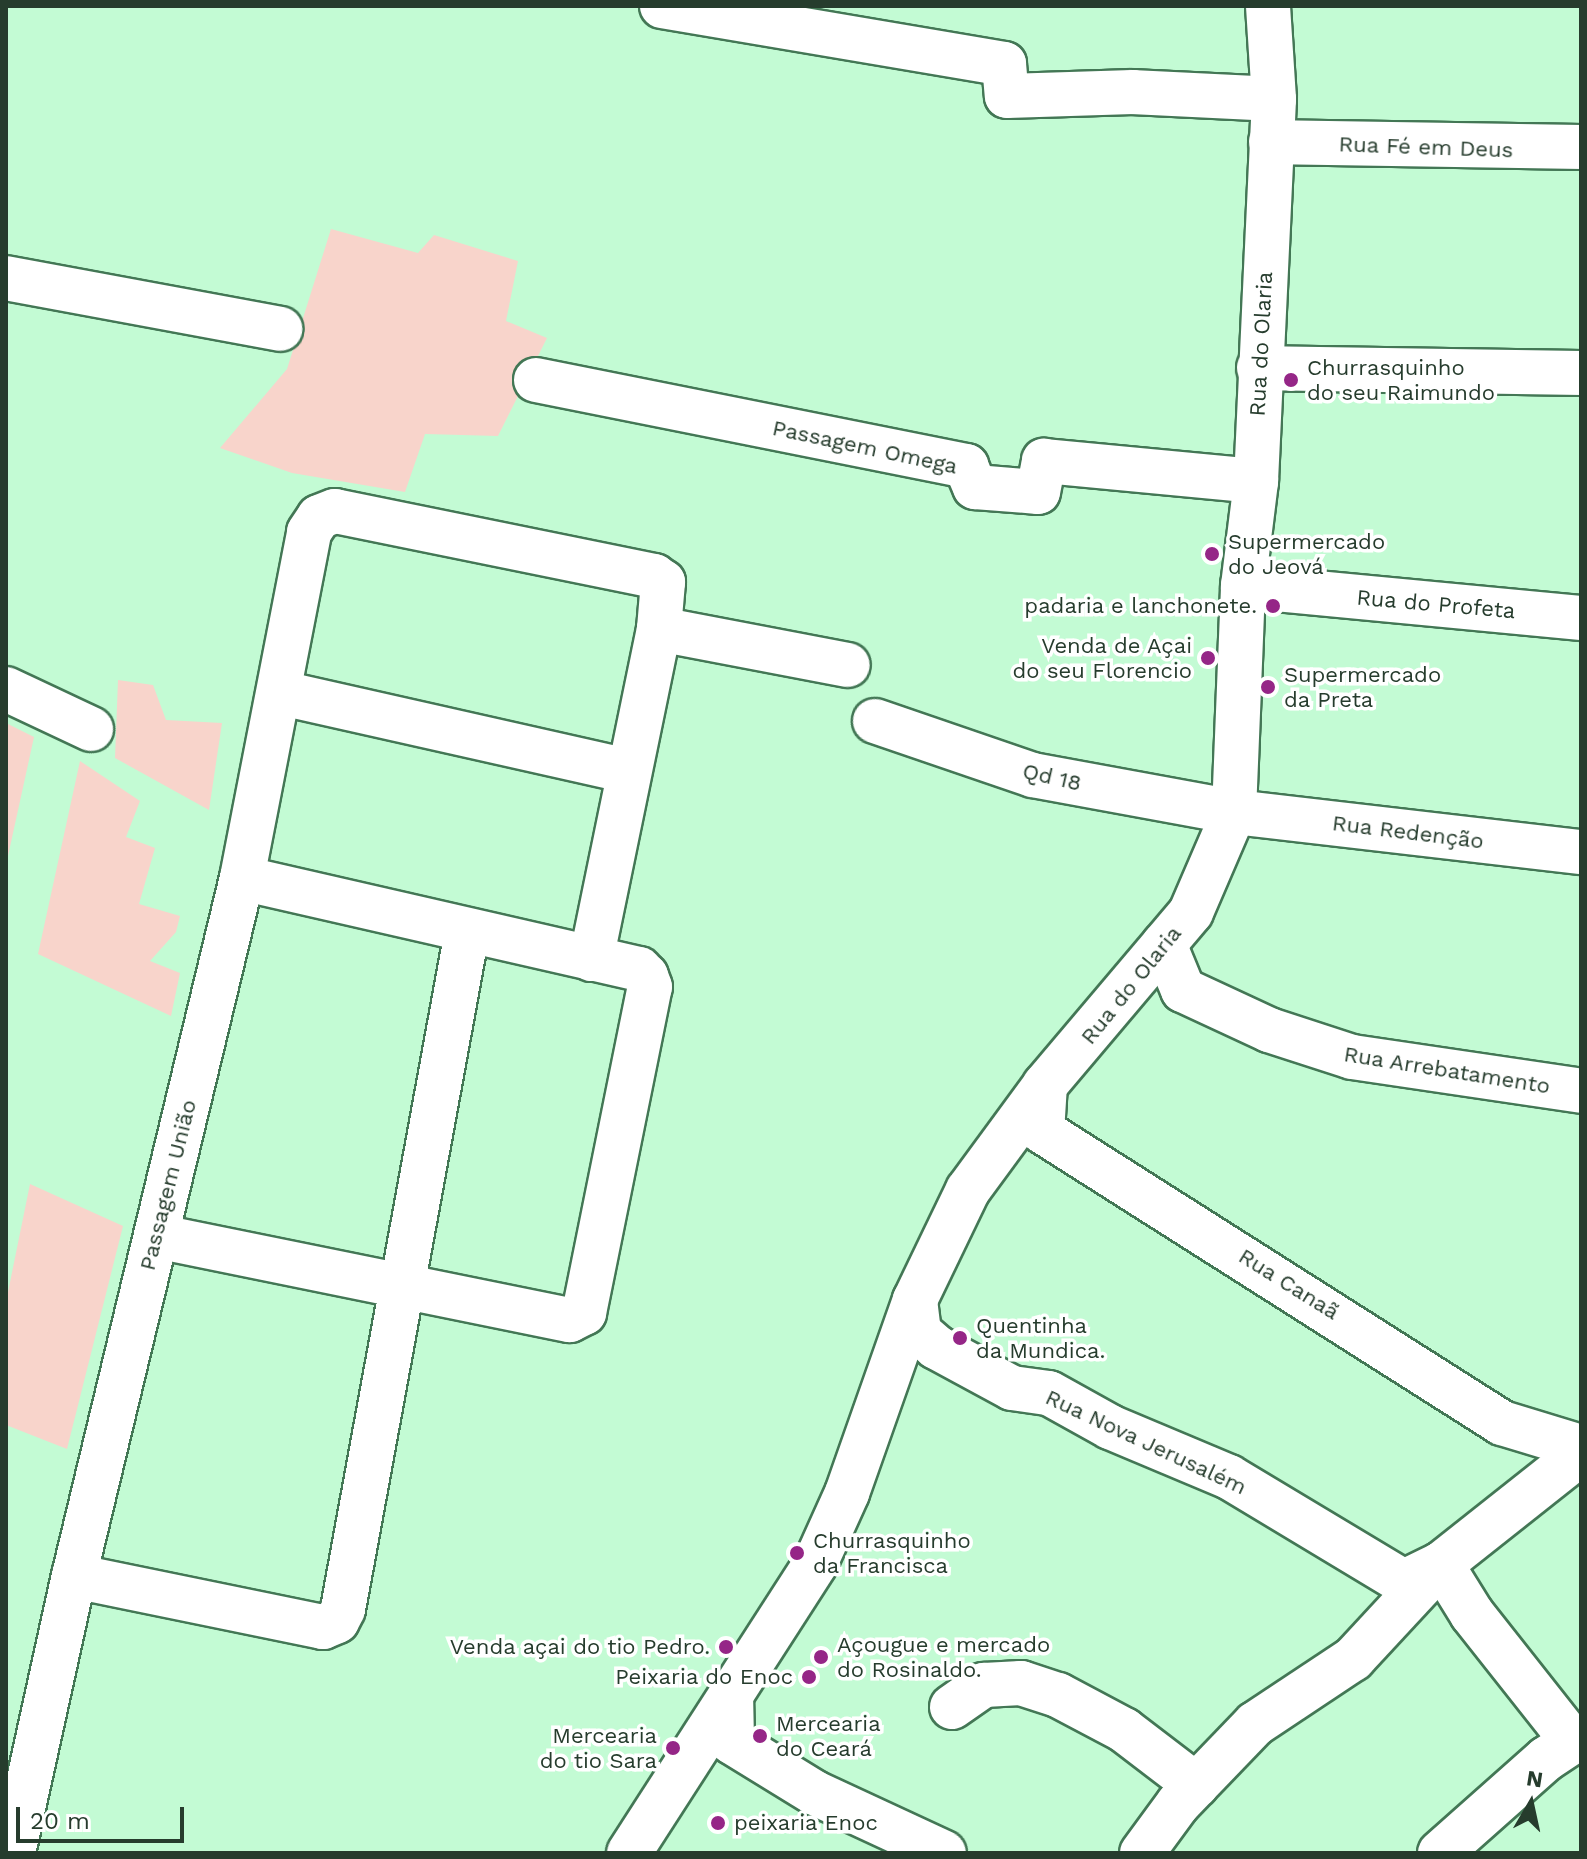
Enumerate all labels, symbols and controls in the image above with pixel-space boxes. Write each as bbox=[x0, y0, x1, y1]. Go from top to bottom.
street label: Rua Fé em Deus bbox=[1338, 131, 1514, 163]
street label: Rua do Olaria bbox=[1244, 271, 1278, 417]
place label: Churrasquinho do seu Raimundo bbox=[1307, 354, 1495, 406]
marker: Churrasquinho do seu Raimundo bbox=[1282, 371, 1300, 389]
street label: Passagem Omega bbox=[770, 414, 960, 480]
place label: Supermercado do Jeová bbox=[1228, 528, 1385, 580]
marker: Supermercado do Jeová bbox=[1203, 545, 1221, 563]
street label: Rua do Profeta bbox=[1355, 584, 1517, 624]
place label: padaria e lanchonete. bbox=[1024, 593, 1257, 619]
marker: padaria e lanchonete. bbox=[1264, 597, 1282, 615]
place label: Venda de Açai do seu Florencio bbox=[1012, 632, 1192, 684]
marker: Venda de Açai do seu Florencio bbox=[1199, 649, 1217, 667]
place label: Supermercado da Preta bbox=[1284, 661, 1441, 712]
marker: Supermercado da Preta bbox=[1259, 678, 1277, 696]
street label: Qd 18 bbox=[1020, 757, 1084, 797]
street label: Rua Redenção bbox=[1330, 810, 1486, 854]
street label: Rua do Olaria bbox=[1075, 920, 1187, 1050]
street label: Rua Arrebatamento bbox=[1341, 1041, 1553, 1099]
street label: Passagem União bbox=[134, 1097, 202, 1273]
street label: Rua Canaã bbox=[1234, 1243, 1344, 1325]
place label: Quentinha da Mundica. bbox=[976, 1312, 1106, 1364]
marker: Quentinha da Mundica. bbox=[951, 1329, 969, 1347]
street label: Rua Nova Jerusalém bbox=[1041, 1384, 1251, 1500]
place label: Churrasquinho da Francisca bbox=[813, 1527, 971, 1578]
marker: Churrasquinho da Francisca bbox=[788, 1544, 806, 1562]
place label: Açougue e mercado do Rosinaldo. bbox=[837, 1631, 1050, 1682]
place label: Venda açai do tio Pedro. bbox=[449, 1634, 710, 1660]
marker: Venda açai do tio Pedro. bbox=[717, 1638, 735, 1656]
marker: Açougue e mercado do Rosinaldo. bbox=[812, 1648, 830, 1666]
place label: Peixaria do Enoc bbox=[615, 1664, 793, 1690]
marker: Peixaria do Enoc bbox=[800, 1668, 818, 1686]
place label: Mercearia do Ceará bbox=[776, 1710, 881, 1762]
place label: Mercearia do tio Sara bbox=[539, 1722, 657, 1774]
marker: Mercearia do Ceará bbox=[751, 1727, 769, 1745]
marker: Mercearia do tio Sara bbox=[664, 1739, 682, 1757]
north arrow bbox=[1491, 1763, 1571, 1843]
text: N bbox=[1525, 1765, 1545, 1792]
scale bar bbox=[20, 1791, 188, 1841]
text: 20 m bbox=[30, 1807, 90, 1835]
place label: peixaria Enoc bbox=[734, 1810, 878, 1836]
marker: peixaria Enoc bbox=[709, 1814, 727, 1832]

